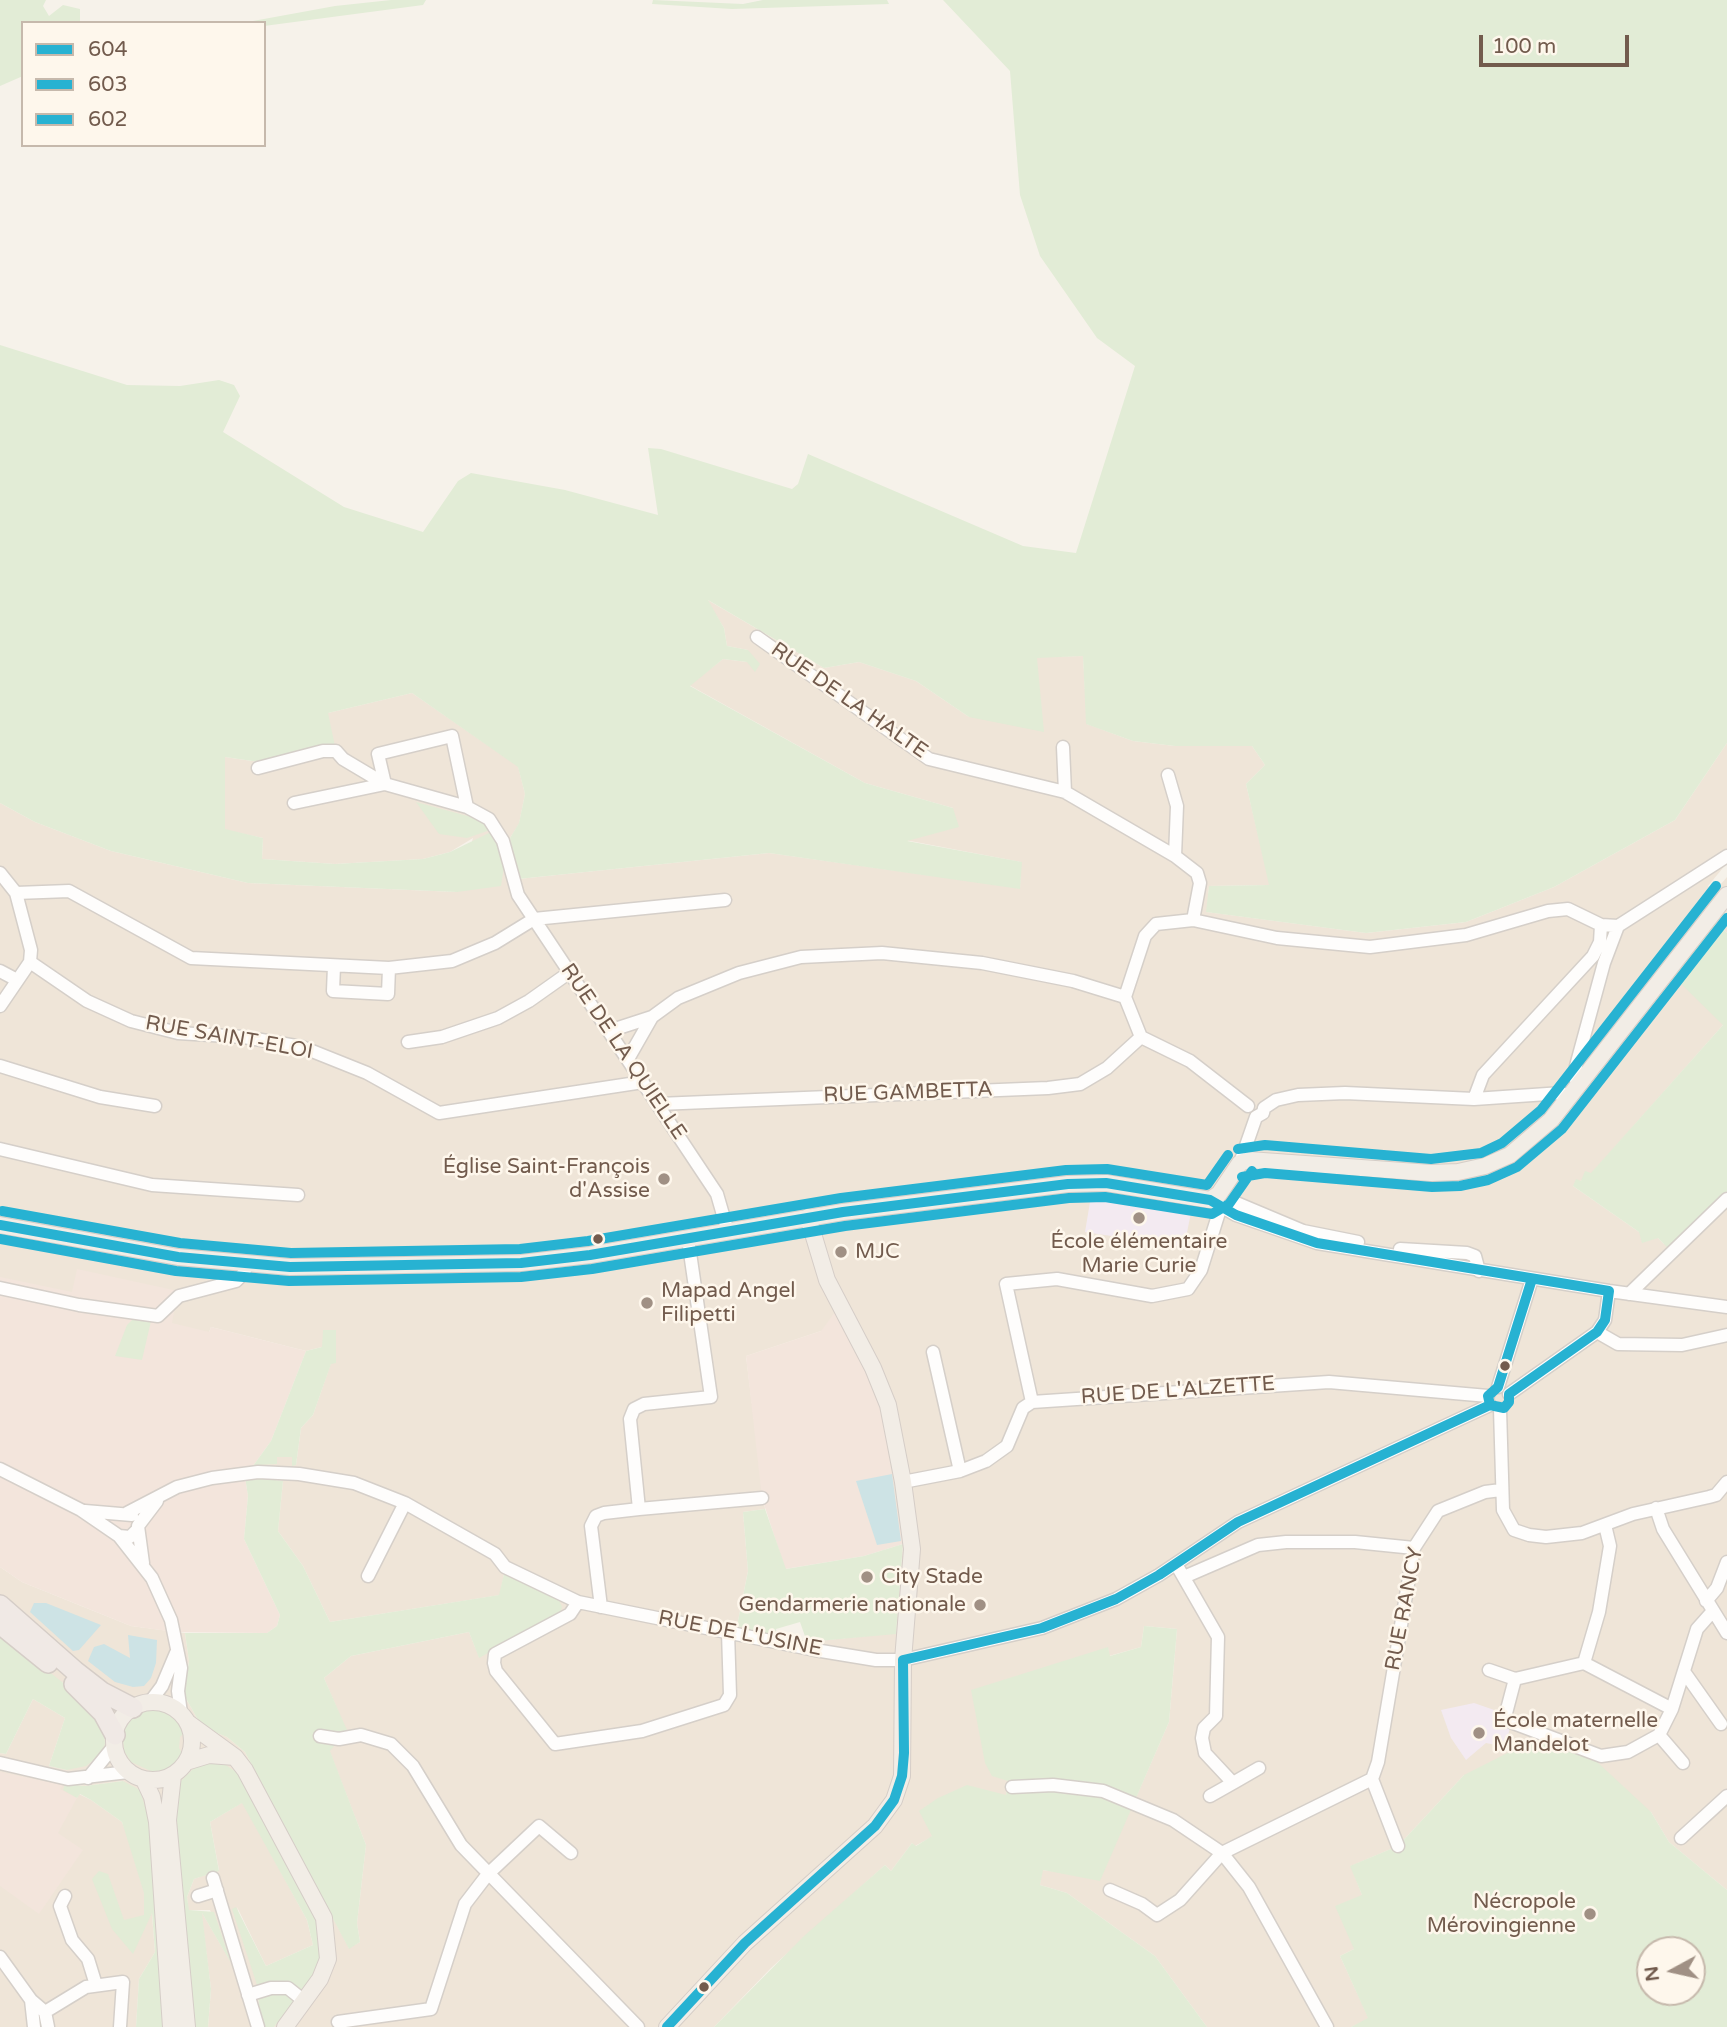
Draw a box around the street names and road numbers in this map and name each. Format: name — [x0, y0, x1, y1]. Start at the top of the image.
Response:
street label: RUE DE LA HALTE — [766, 637, 932, 765]
street label: RUE DE LA QUIELLE — [555, 959, 691, 1145]
street label: RUE SAINT-ELOI — [143, 1011, 315, 1065]
street label: RUE GAMBETTA — [823, 1077, 993, 1109]
street label: RUE DE L'ALZETTE — [1080, 1372, 1276, 1410]
street label: RUE RANCY — [1381, 1545, 1429, 1673]
street label: RUE DE L'USINE — [656, 1606, 824, 1662]

